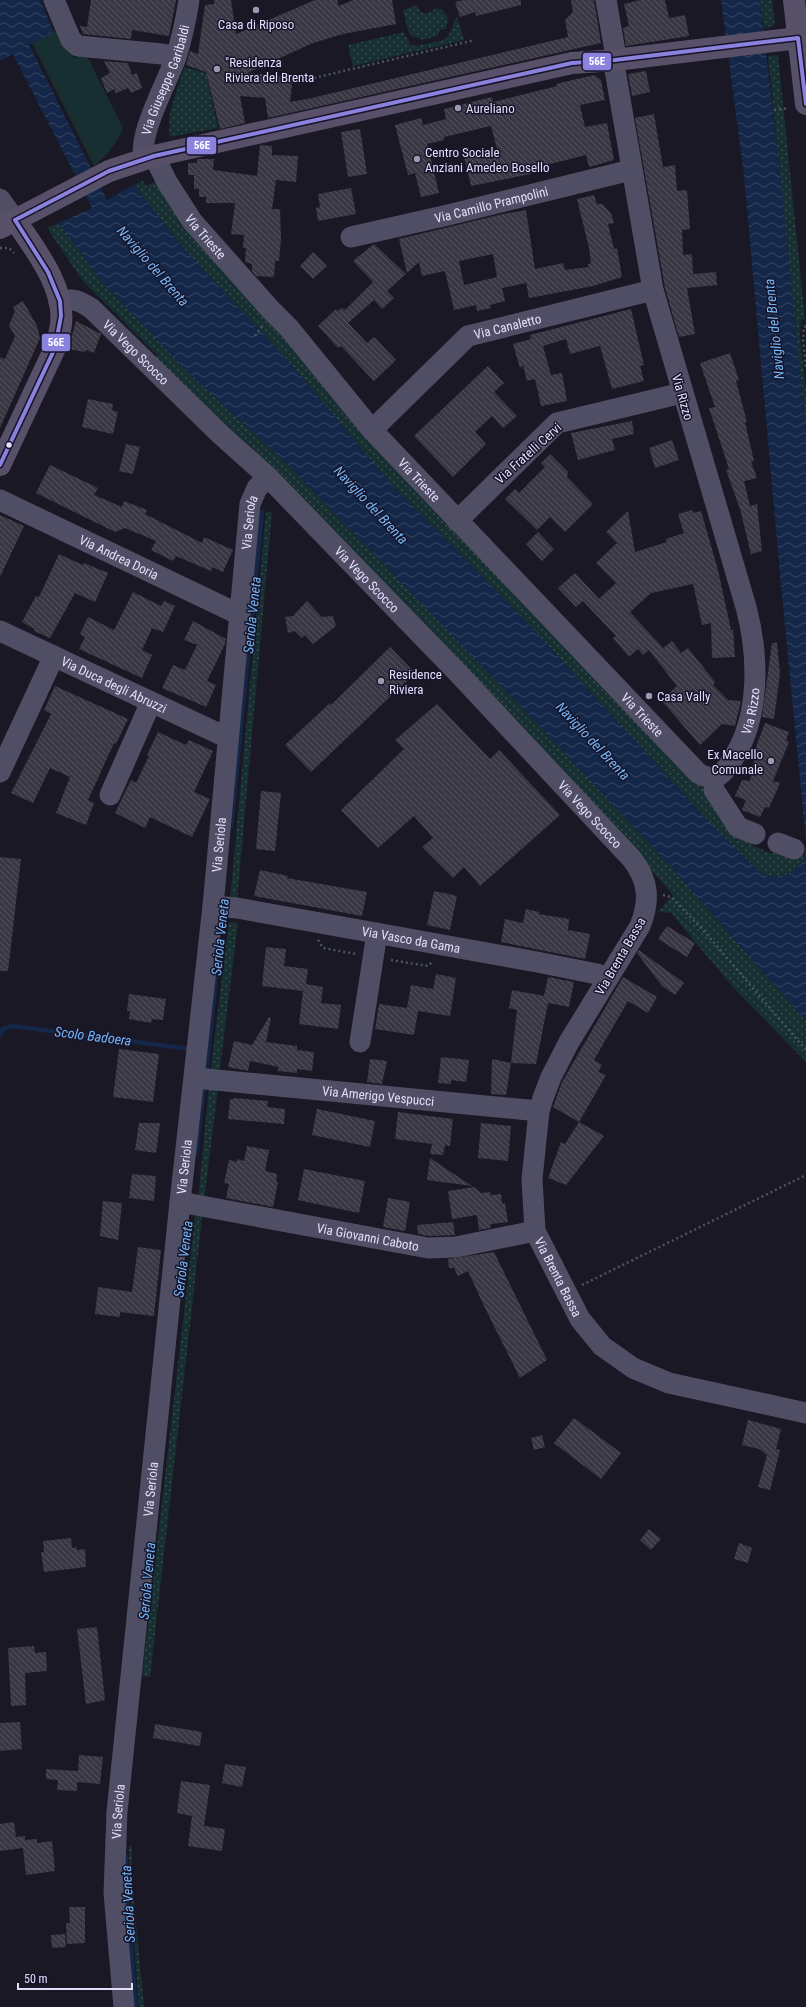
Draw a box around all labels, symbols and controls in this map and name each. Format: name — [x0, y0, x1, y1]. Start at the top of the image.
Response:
marker: Casa di Riposo — [251, 5, 261, 15]
place label: Casa di Riposo — [218, 17, 294, 32]
street label: Via Giuseppe Garibaldi — [139, 23, 192, 137]
line badge: 56E — [582, 52, 612, 71]
place label: "Residenza Riviera del Brenta — [225, 55, 314, 85]
text: 56E — [589, 55, 606, 68]
marker: "Residenza Riviera del Brenta — [212, 64, 222, 74]
place label: Aureliano — [466, 101, 515, 116]
marker: Aureliano — [453, 103, 463, 113]
line badge: 56E — [186, 136, 217, 155]
text: 56E — [194, 139, 211, 152]
place label: Centro Sociale Anziani Amedeo Bosello — [425, 145, 550, 175]
marker: Centro Sociale Anziani Amedeo Bosello — [412, 154, 422, 164]
street label: Via Camillo Prampolini — [433, 184, 550, 226]
street label: Via Trieste — [182, 212, 229, 262]
water label: Naviglio del Brenta — [114, 223, 192, 309]
water label: Naviglio del Brenta — [761, 278, 787, 380]
street label: Via Canaletto — [472, 311, 543, 342]
street label: Via Vego Scocco — [100, 317, 172, 388]
line badge: 56E — [41, 333, 71, 352]
text: 56E — [48, 336, 65, 349]
street label: Via Rizzo — [669, 372, 696, 422]
street label: Via Fratelli Cervi — [492, 420, 564, 487]
unlabelled marker — [4, 440, 14, 450]
street label: Via Trieste — [395, 455, 443, 505]
water label: Naviglio del Brenta — [331, 463, 411, 547]
street label: Via Seriola — [239, 493, 261, 550]
street label: Via Andrea Doria — [77, 532, 161, 583]
street label: Via Vego Scocco — [331, 543, 402, 616]
water label: Seriola Veneta — [240, 576, 264, 654]
street label: Via Duca degli Abruzzi — [59, 654, 169, 716]
place label: Residence Riviera — [389, 667, 442, 697]
marker: Residence Riviera — [376, 676, 386, 686]
street label: Via Rizzo — [739, 687, 762, 737]
place label: Casa Vally — [657, 689, 711, 704]
street label: Via Trieste — [618, 690, 666, 740]
marker: Casa Vally — [644, 691, 654, 701]
water label: Naviglio del Brenta — [553, 699, 633, 783]
place label: Ex Macello Comunale — [707, 747, 763, 777]
marker: Ex Macello Comunale — [766, 756, 776, 766]
street label: Via Vego Scocco — [555, 778, 625, 851]
street label: Via Seriola — [209, 817, 229, 873]
water label: Seriola Veneta — [208, 898, 232, 976]
street label: Via Brenta Bassa — [592, 915, 649, 998]
street label: Via Vasco da Gama — [361, 924, 461, 956]
water label: Scolo Badoera — [54, 1023, 132, 1049]
street label: Via Amerigo Vespucci — [321, 1083, 435, 1109]
street label: Via Seriola — [174, 1139, 195, 1195]
water label: Seriola Veneta — [170, 1220, 196, 1298]
street label: Via Giovanni Caboto — [315, 1220, 420, 1254]
street label: Via Brenta Bassa — [531, 1235, 585, 1319]
street label: Via Seriola — [141, 1461, 161, 1517]
water label: Seriola Veneta — [136, 1542, 158, 1620]
street label: Via Seriola — [109, 1783, 128, 1839]
water label: Seriola Veneta — [118, 1865, 138, 1943]
scale bar — [18, 1965, 132, 1991]
text: 50 m — [24, 1972, 48, 1986]

